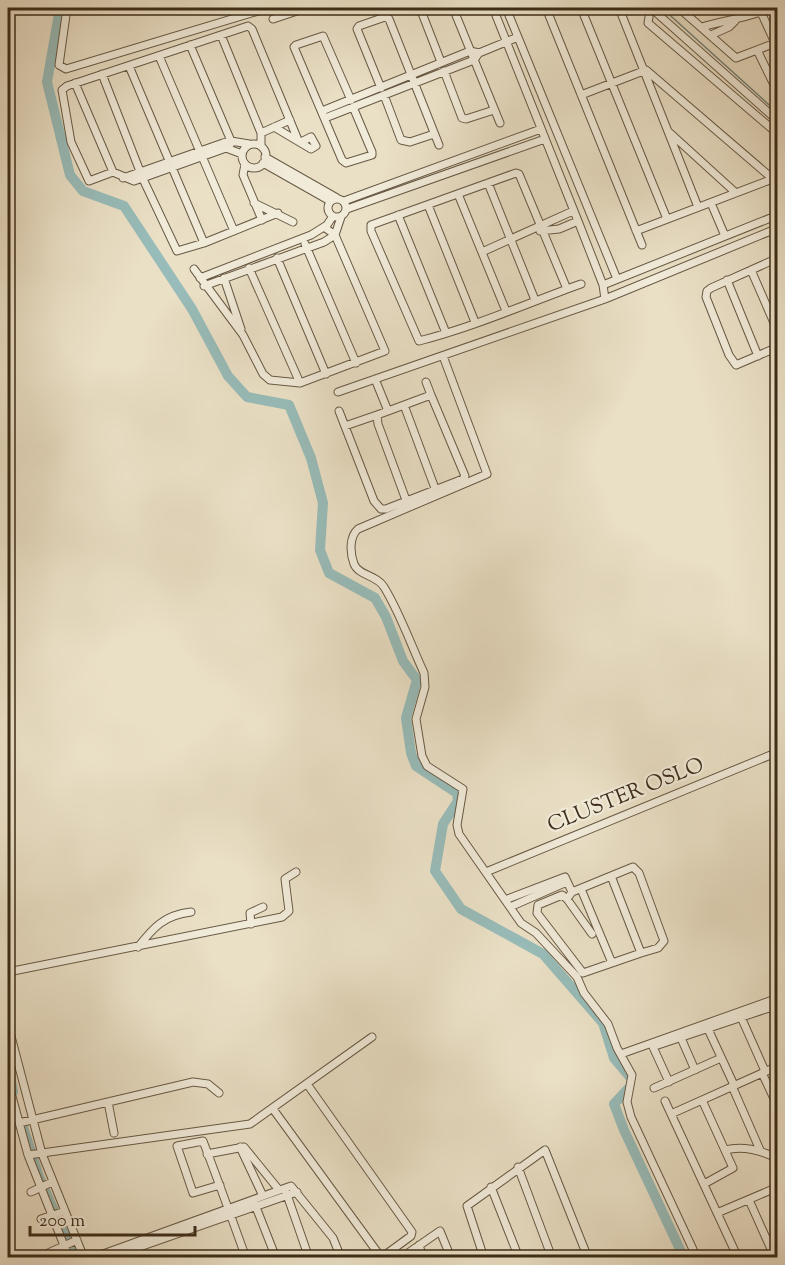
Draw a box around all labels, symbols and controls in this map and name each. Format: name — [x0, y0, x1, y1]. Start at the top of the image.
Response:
street label: CLUSTER OSLO — [543, 751, 709, 841]
scale bar — [30, 1199, 195, 1237]
text: 200 m — [39, 1209, 85, 1235]

